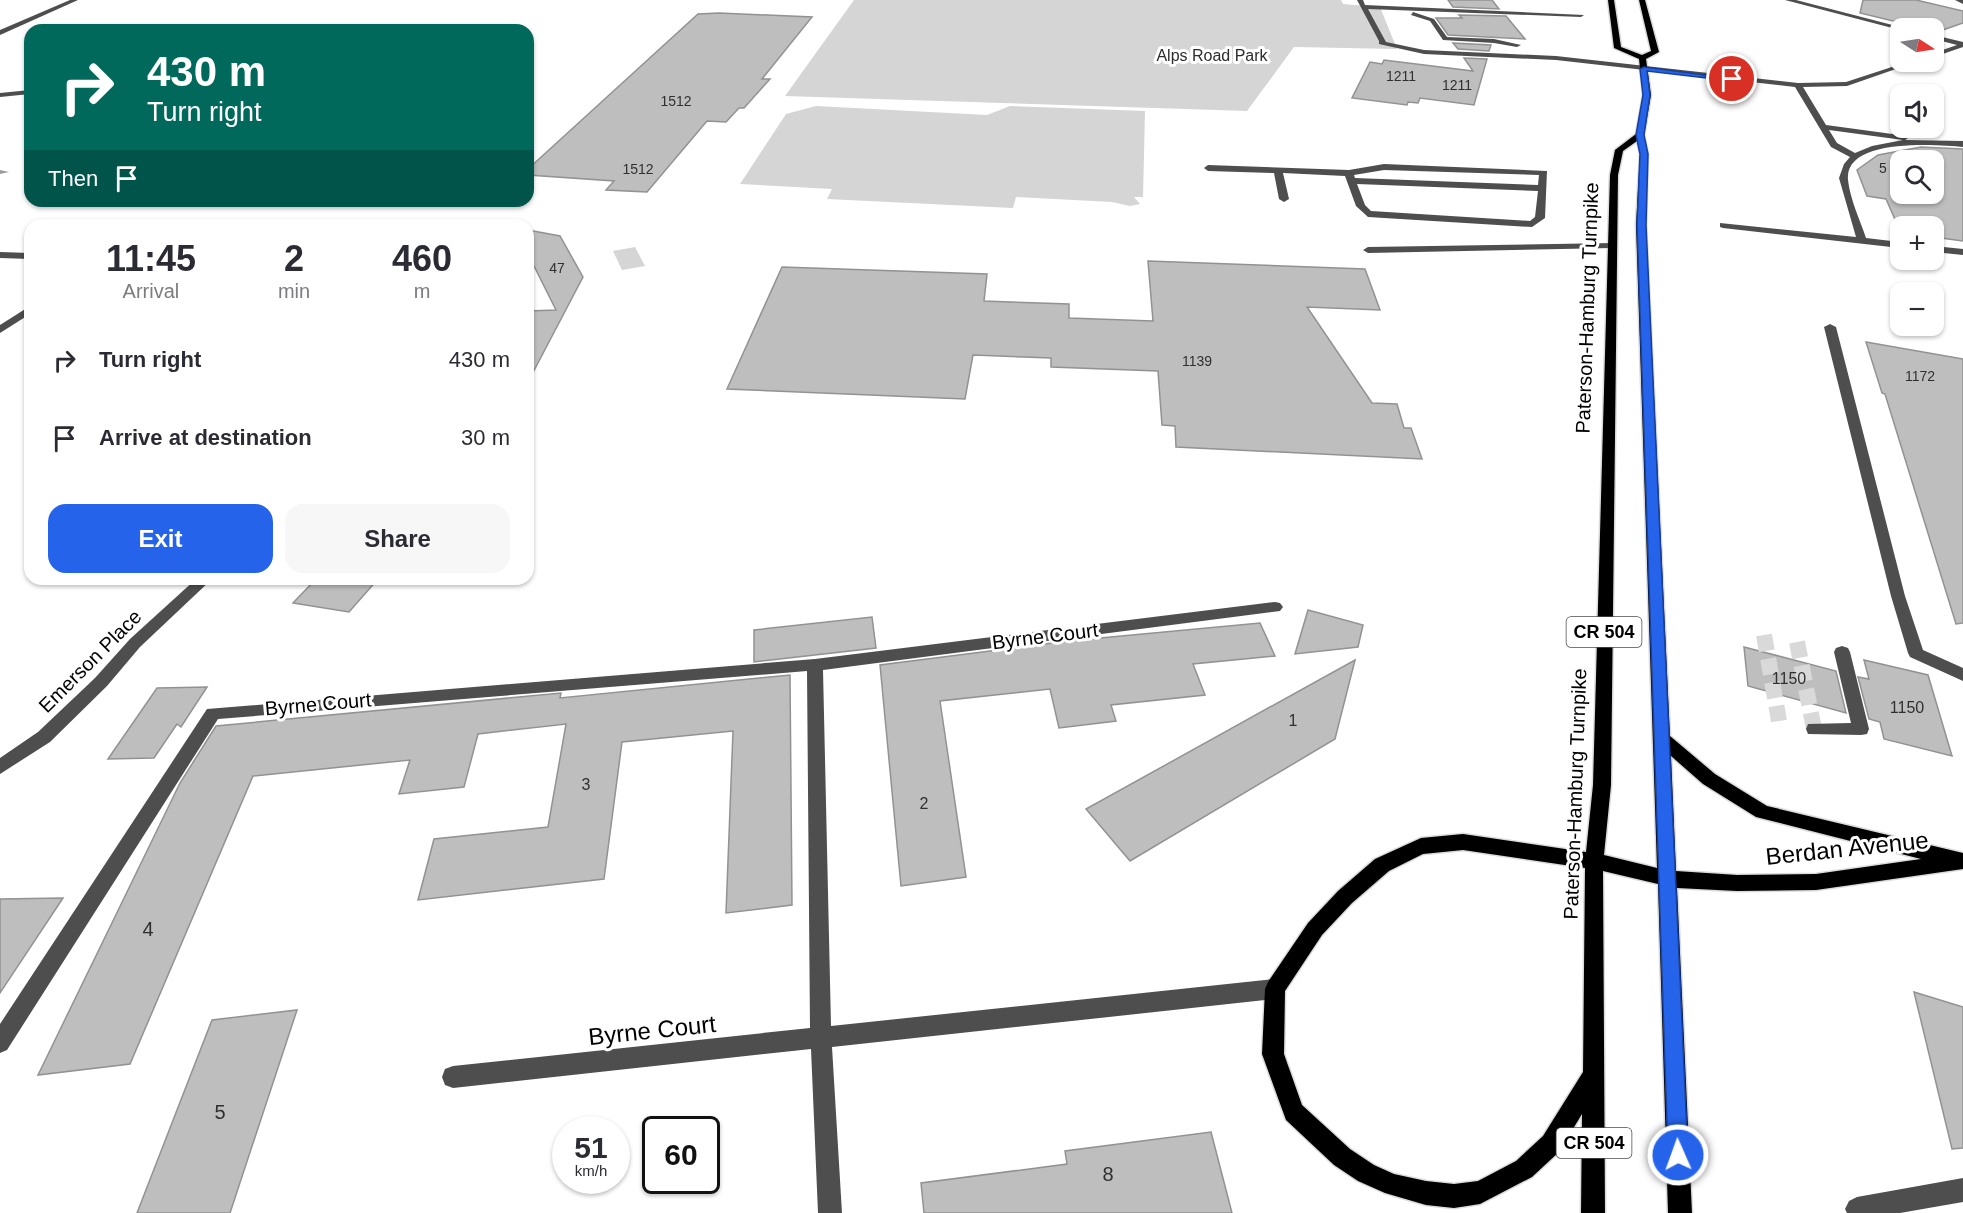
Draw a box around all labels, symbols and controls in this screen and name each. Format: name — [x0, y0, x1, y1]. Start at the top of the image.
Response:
north arrow — [1890, 18, 1944, 72]
map controls — [1890, 18, 1944, 336]
park label: Alps Road Park — [1156, 47, 1269, 64]
icon: right — [48, 48, 126, 126]
text: 430 m — [147, 48, 266, 95]
pin — [1706, 53, 1757, 104]
icon: arrive — [1715, 62, 1748, 95]
house number: 1211 — [1386, 68, 1416, 84]
house number: 1211 — [1442, 77, 1472, 93]
button: sound — [1890, 84, 1944, 138]
house number: 1512 — [660, 93, 692, 109]
text: Turn right — [147, 97, 262, 127]
button: search — [1890, 150, 1944, 204]
house number: 5 — [1879, 160, 1887, 176]
house number: 1512 — [622, 161, 654, 177]
icon: arrive — [110, 162, 143, 195]
text: Then — [48, 166, 98, 191]
street label: Paterson-Hamburg Turnpike — [1572, 182, 1602, 434]
button: + — [1890, 216, 1944, 270]
text: 11:45 — [106, 238, 196, 279]
text: 2 — [284, 238, 304, 279]
text: 460 — [392, 238, 452, 279]
house number: 47 — [549, 260, 565, 276]
text: Arrival — [123, 280, 179, 302]
text: min — [278, 280, 310, 302]
text: m — [414, 280, 430, 302]
button: − — [1890, 282, 1944, 336]
icon: right — [48, 344, 81, 377]
text: Turn right — [99, 347, 201, 372]
text: 430 m — [449, 347, 510, 372]
house number: 1139 — [1182, 353, 1212, 369]
house number: 1172 — [1905, 368, 1935, 384]
icon: arrive — [48, 422, 81, 455]
text: Arrive at destination — [99, 425, 312, 450]
text: 30 m — [461, 425, 510, 450]
button: Exit — [48, 504, 273, 573]
button: Share — [285, 504, 510, 573]
street label: Emerson Place — [34, 605, 146, 717]
road number: CR 504 — [1566, 617, 1642, 647]
street label: Byrne Court — [991, 619, 1100, 653]
street label: Paterson-Hamburg Turnpike — [1560, 668, 1590, 920]
house number: 1150 — [1772, 670, 1806, 687]
street label: Byrne Court — [264, 688, 373, 720]
house number: 1150 — [1890, 699, 1924, 716]
house number: 1 — [1289, 712, 1298, 729]
house number: 3 — [582, 776, 591, 793]
house number: 2 — [920, 795, 929, 812]
street label: Berdan Avenue — [1764, 826, 1930, 870]
house number: 4 — [142, 918, 154, 940]
street label: Byrne Court — [587, 1010, 717, 1050]
house number: 5 — [214, 1101, 226, 1123]
speed limit sign: 60 — [642, 1116, 720, 1194]
position arrow — [1646, 1123, 1710, 1187]
road number: CR 504 — [1556, 1128, 1632, 1158]
text: 51 — [574, 1131, 608, 1164]
text: km/h — [575, 1162, 607, 1179]
house number: 8 — [1102, 1163, 1114, 1185]

